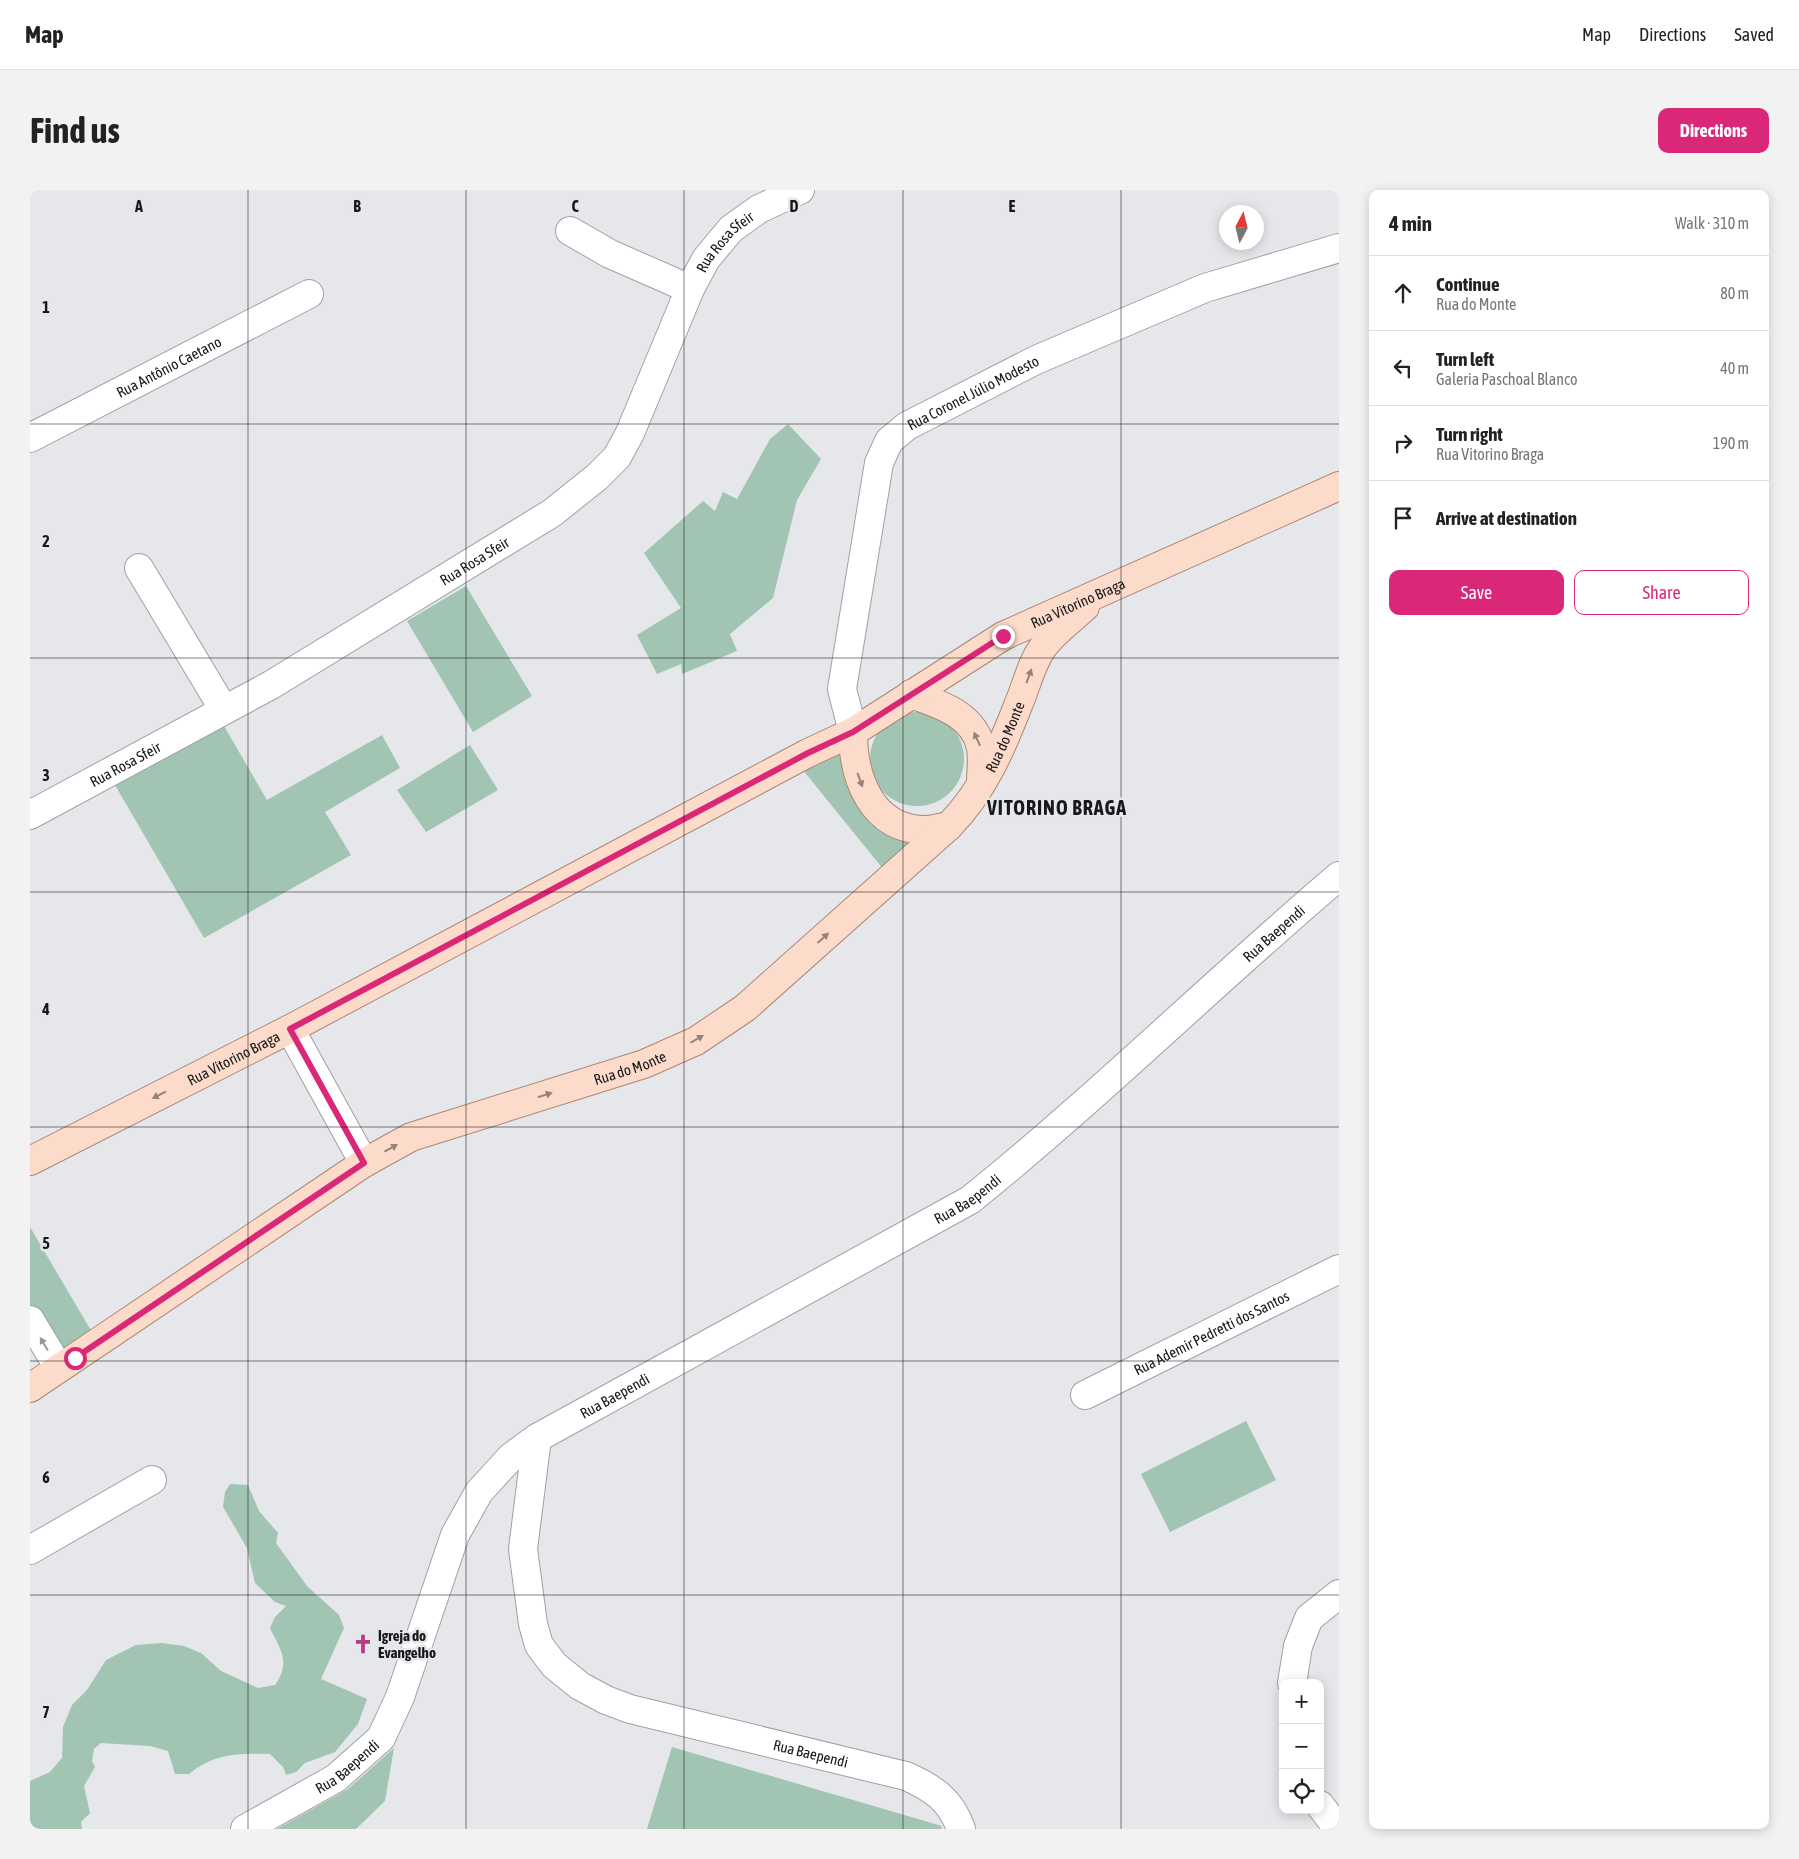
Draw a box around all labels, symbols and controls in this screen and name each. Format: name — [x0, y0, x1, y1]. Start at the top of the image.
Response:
text: Map — [25, 21, 64, 48]
text: Map — [1582, 24, 1611, 45]
text: Directions — [1639, 24, 1706, 45]
text: Saved — [1734, 24, 1774, 45]
button: Directions — [1658, 108, 1769, 153]
text: Find us — [30, 110, 120, 150]
text: A — [134, 197, 143, 215]
text: B — [353, 197, 361, 215]
text: C — [571, 197, 579, 215]
text: D — [790, 197, 799, 215]
text: E — [1009, 197, 1016, 215]
north arrow — [1219, 205, 1264, 250]
street label: Rua Rosa Sfeir — [692, 207, 757, 275]
text: 4 min — [1389, 211, 1432, 235]
text: Walk · 310 m — [1675, 214, 1749, 232]
text: Continue — [1436, 273, 1500, 295]
icon: ahead — [1389, 279, 1417, 307]
text: 80 m — [1720, 284, 1749, 302]
text: Rua do Monte — [1436, 295, 1516, 313]
text: 1 — [42, 298, 50, 316]
street label: Rua Antônio Caetano — [113, 332, 224, 401]
text: Turn left — [1436, 348, 1494, 370]
street label: Rua Coronel Júlio Modesto — [904, 352, 1042, 433]
icon: left — [1389, 354, 1417, 382]
text: 40 m — [1720, 359, 1749, 377]
text: Galeria Paschoal Blanco — [1436, 370, 1577, 388]
text: Turn right — [1436, 423, 1503, 445]
icon: right — [1389, 429, 1417, 457]
text: 190 m — [1713, 434, 1749, 452]
text: Rua Vitorino Braga — [1436, 445, 1544, 463]
icon: arrive — [1389, 504, 1417, 532]
text: Arrive at destination — [1436, 507, 1577, 529]
text: 2 — [42, 532, 50, 550]
street label: Rua Rosa Sfeir — [436, 533, 512, 588]
button: Save — [1389, 570, 1564, 615]
button: Share — [1574, 570, 1749, 615]
street label: Rua Vitorino Braga — [1028, 574, 1127, 631]
route end — [992, 625, 1015, 648]
one-way arrow — [1025, 668, 1033, 683]
street label: Rua do Monte — [981, 699, 1027, 775]
one-way arrow — [972, 732, 980, 746]
street label: Rua Rosa Sfeir — [87, 737, 164, 790]
text: 3 — [42, 766, 50, 784]
one-way arrow — [857, 772, 864, 787]
district label: VITORINO BRAGA — [986, 796, 1127, 819]
street label: Rua Baependi — [1239, 901, 1308, 965]
one-way arrow — [817, 932, 829, 944]
text: 4 — [41, 1000, 50, 1018]
street label: Rua Vitorino Braga — [184, 1027, 282, 1088]
one-way arrow — [690, 1035, 703, 1044]
street label: Rua do Monte — [592, 1047, 669, 1088]
one-way arrow — [537, 1091, 552, 1099]
one-way arrow — [152, 1092, 166, 1100]
one-way arrow — [384, 1144, 399, 1152]
street label: Rua Baependi — [931, 1170, 1004, 1227]
text: 5 — [42, 1234, 50, 1252]
street label: Rua Ademir Pedretti dos Santos — [1131, 1287, 1292, 1378]
one-way arrow — [40, 1337, 49, 1350]
route start — [64, 1347, 87, 1370]
street label: Rua Baependi — [577, 1370, 652, 1421]
text: 6 — [42, 1468, 50, 1486]
place label: Igreja do Evangelho — [378, 1627, 436, 1661]
church icon: Igreja do Evangelho — [352, 1633, 374, 1655]
map controls — [1279, 1679, 1324, 1814]
button: + — [1279, 1679, 1324, 1724]
text: 7 — [42, 1703, 50, 1721]
button: − — [1279, 1724, 1324, 1769]
street label: Rua Baependi — [312, 1736, 382, 1796]
street label: Rua Baependi — [772, 1736, 850, 1770]
button: locate — [1279, 1769, 1324, 1814]

